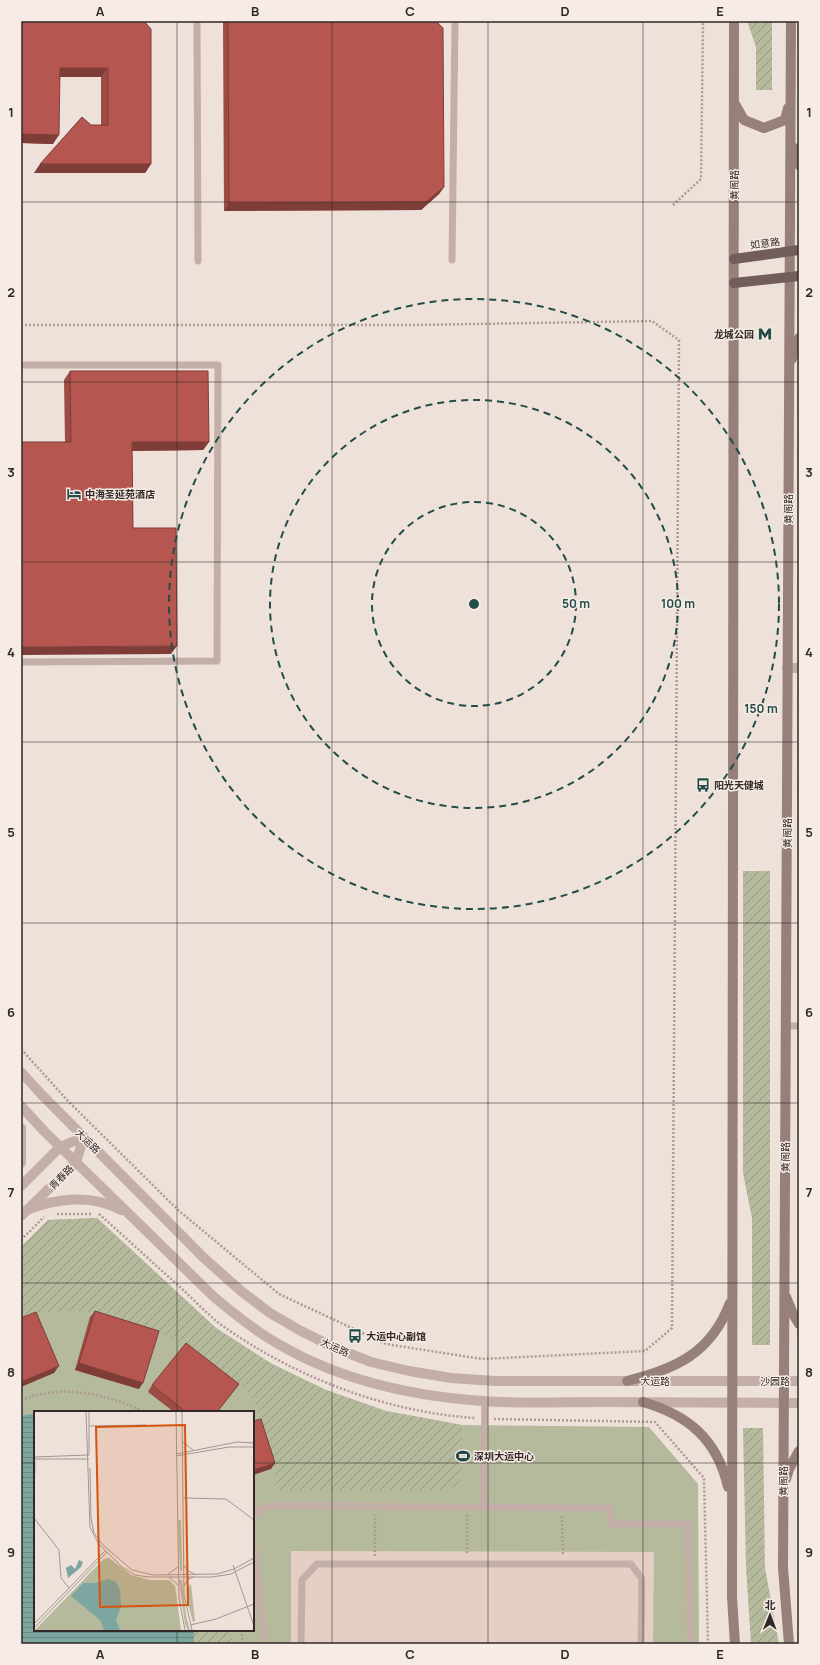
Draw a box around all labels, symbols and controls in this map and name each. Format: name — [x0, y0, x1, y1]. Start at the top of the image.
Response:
text: A — [96, 2, 105, 20]
text: B — [251, 2, 259, 20]
text: C — [405, 2, 415, 20]
text: D — [560, 2, 570, 20]
text: E — [716, 2, 724, 20]
text: 1 — [8, 103, 14, 121]
text: 1 — [806, 103, 812, 121]
street label: 黄阁路 — [727, 170, 741, 200]
street label: 如意路 — [749, 234, 781, 252]
text: 2 — [7, 283, 15, 301]
text: 2 — [805, 283, 813, 301]
metro station icon: 龙城公园 — [757, 326, 773, 342]
place label: 龙城公园 — [714, 327, 754, 341]
text: 3 — [7, 463, 15, 481]
text: 3 — [805, 463, 813, 481]
hotel icon: 中海圣延苑酒店 — [66, 486, 82, 502]
place label: 中海圣延苑酒店 — [85, 487, 155, 501]
street label: 黄阁路 — [781, 494, 795, 524]
text: 50 m — [562, 595, 590, 612]
text: 100 m — [661, 595, 695, 612]
centre of rings — [467, 597, 481, 611]
text: 4 — [7, 643, 15, 661]
text: 4 — [805, 643, 813, 661]
text: 150 m — [744, 700, 778, 717]
bus stop icon: 阳光天健城 — [695, 777, 711, 793]
place label: 阳光天健城 — [714, 778, 764, 792]
street label: 黄阁路 — [780, 818, 794, 848]
text: 5 — [7, 823, 15, 841]
text: 5 — [805, 823, 813, 841]
text: 6 — [7, 1003, 15, 1021]
text: 6 — [805, 1003, 813, 1021]
street label: 大运路 — [72, 1125, 104, 1157]
street label: 黄阁路 — [778, 1142, 792, 1172]
street label: 青春路 — [45, 1161, 77, 1193]
text: 7 — [8, 1183, 15, 1201]
text: 7 — [806, 1183, 813, 1201]
bus stop icon: 大运中心副馆 — [347, 1328, 363, 1344]
place label: 大运中心副馆 — [366, 1329, 426, 1343]
street label: 大运路 — [318, 1335, 352, 1359]
text: 8 — [7, 1363, 15, 1381]
text: 8 — [805, 1363, 813, 1381]
street label: 大运路 — [640, 1374, 670, 1388]
street label: 沙园路 — [760, 1374, 790, 1388]
inset map — [34, 1411, 254, 1631]
sports icon: 深圳大运中心 — [455, 1448, 471, 1464]
place label: 深圳大运中心 — [474, 1449, 534, 1463]
street label: 黄阁路 — [776, 1466, 790, 1496]
text: 9 — [7, 1543, 15, 1561]
text: 9 — [805, 1543, 813, 1561]
north arrow — [750, 1595, 790, 1635]
text: 北 — [765, 1597, 776, 1612]
text: A — [96, 1645, 105, 1663]
text: B — [251, 1645, 259, 1663]
text: C — [405, 1645, 415, 1663]
text: D — [560, 1645, 570, 1663]
text: E — [716, 1645, 724, 1663]

